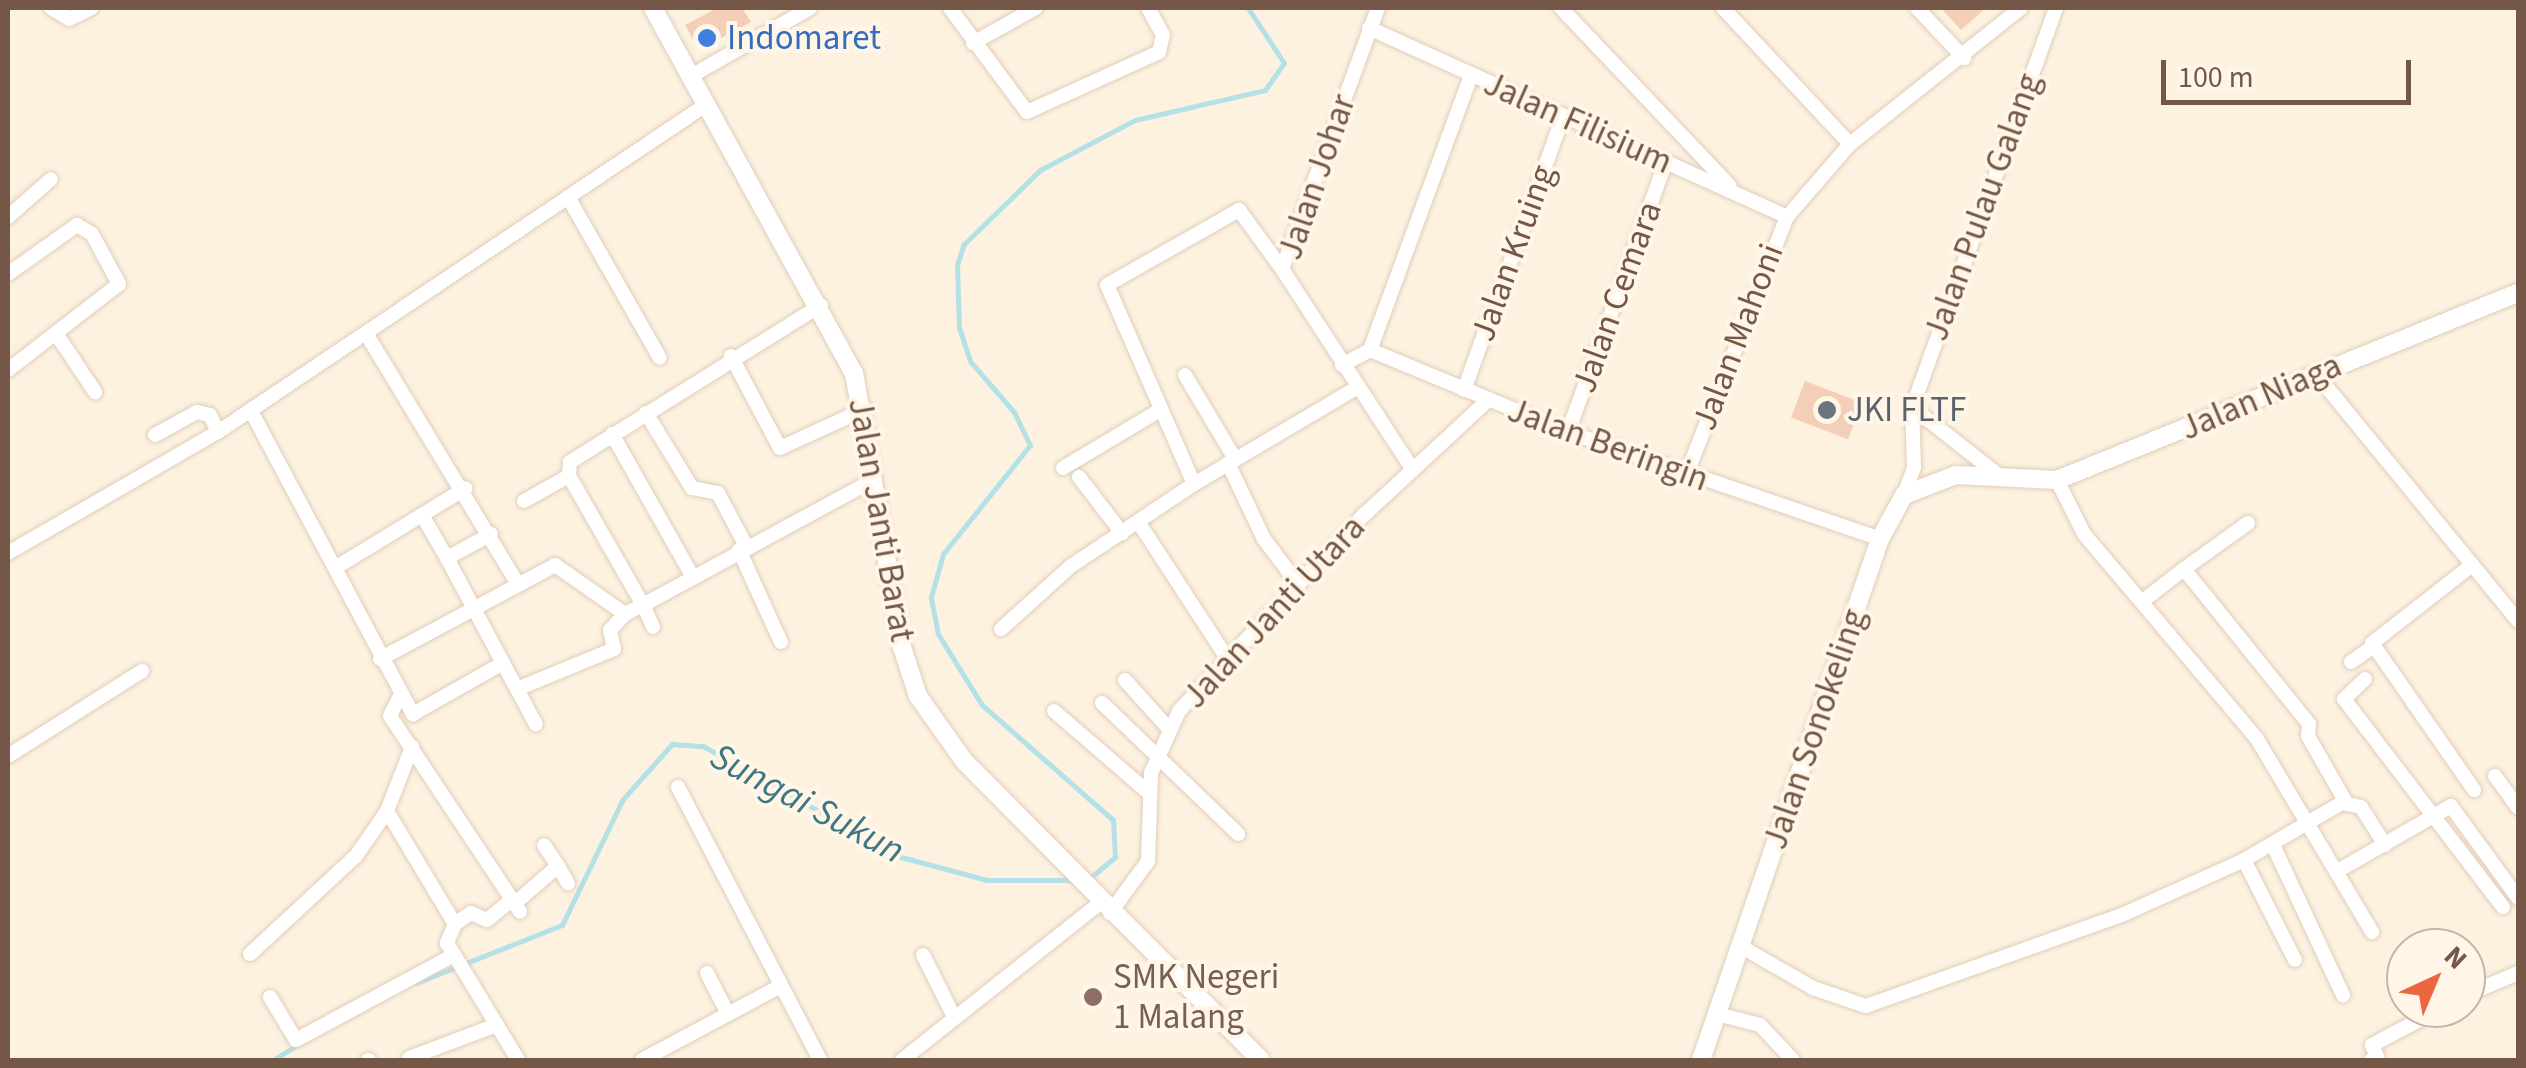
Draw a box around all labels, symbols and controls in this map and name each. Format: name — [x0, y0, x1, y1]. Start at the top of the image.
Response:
place label: Indomaret — [727, 17, 881, 59]
marker: Indomaret — [696, 27, 718, 49]
scale bar — [2166, 40, 2416, 102]
text: 100 m — [2178, 56, 2254, 99]
street label: Jalan Filisium — [1477, 63, 1679, 183]
street label: Jalan Pulau Galang — [1915, 68, 2051, 346]
street label: Jalan Johar — [1269, 89, 1365, 265]
street label: Jalan Kruing — [1462, 159, 1564, 347]
street label: Jalan Cemara — [1563, 196, 1671, 398]
street label: Jalan Mahoni — [1683, 238, 1793, 436]
street label: Jalan Niaga — [2174, 344, 2348, 450]
street label: Jalan Beringin — [1502, 389, 1714, 501]
place label: JKI FLTF — [1847, 389, 1966, 431]
street label: Jalan Janti Barat — [839, 395, 923, 645]
marker: JKI FLTF — [1816, 399, 1838, 421]
street label: Jalan Janti Utara — [1174, 507, 1374, 717]
street label: Jalan Sonokeling — [1754, 603, 1876, 855]
water label: Sungai Sukun — [702, 734, 912, 874]
north arrow — [2386, 928, 2486, 1028]
text: N — [2435, 937, 2476, 979]
place label: SMK Negeri 1 Malang — [1113, 956, 1279, 1038]
marker: SMK Negeri 1 Malang — [1082, 986, 1104, 1008]

